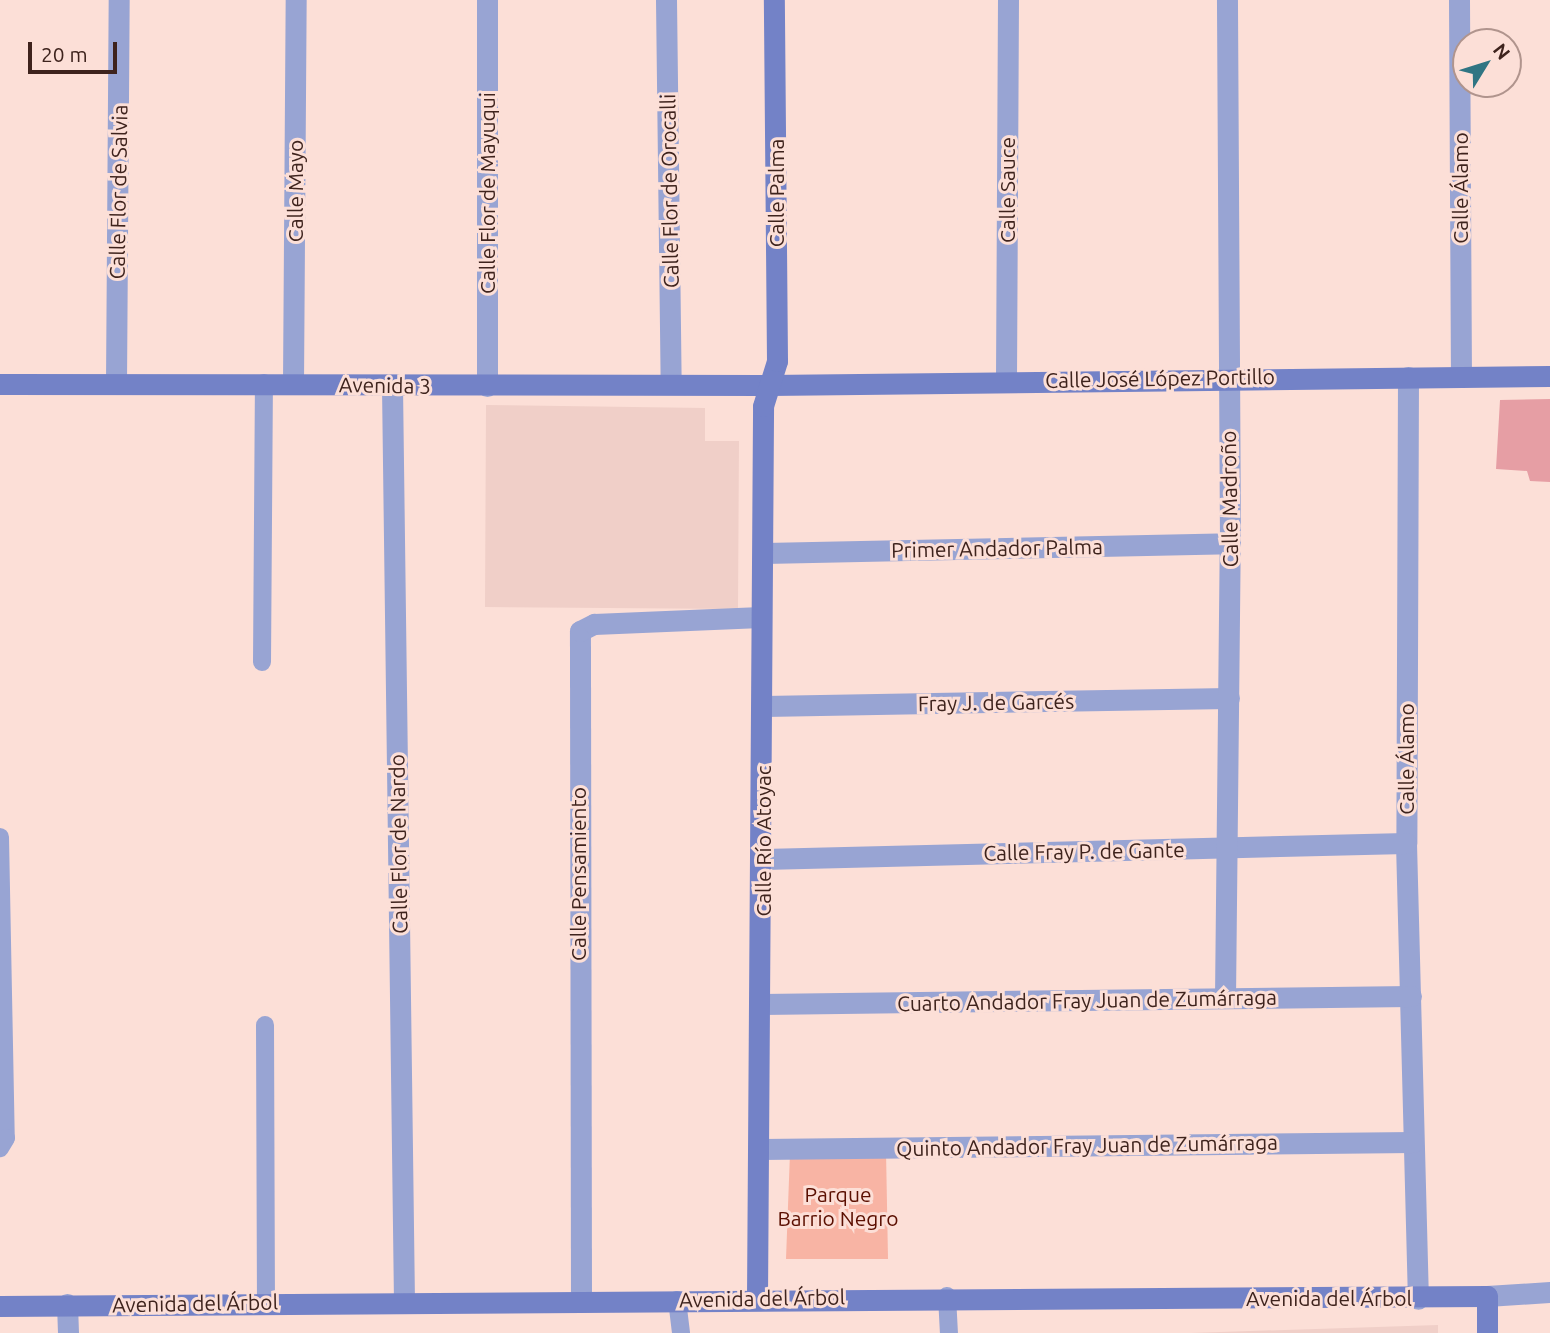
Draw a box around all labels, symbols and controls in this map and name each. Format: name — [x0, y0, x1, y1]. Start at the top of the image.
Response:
scale bar — [32, 28, 121, 72]
north arrow — [1452, 28, 1522, 98]
text: N — [1489, 39, 1515, 64]
text: 20 m — [41, 42, 88, 66]
street label: Calle Flor de Mayuqui — [474, 92, 500, 294]
street label: Calle Flor de Orocalli — [655, 94, 683, 288]
street label: Calle Flor de Salvia — [104, 104, 132, 280]
street label: Calle Álamo — [1447, 132, 1473, 244]
street label: Calle Sauce — [994, 137, 1020, 243]
street label: Calle Palma — [763, 139, 789, 247]
street label: Calle Mayo — [282, 140, 308, 242]
street label: Calle José López Portillo — [1045, 363, 1275, 393]
street label: Avenida 3 — [339, 372, 431, 398]
street label: Calle Madroño — [1215, 430, 1243, 568]
street label: Primer Andador Palma — [891, 534, 1103, 562]
street label: Fray J. de Garcés — [918, 688, 1074, 716]
street label: Calle Álamo — [1393, 703, 1419, 815]
street label: Calle Flor de Nardo — [384, 754, 412, 934]
street label: Calle Río Atoyac — [750, 765, 776, 917]
street label: Calle Pensamiento — [565, 787, 591, 961]
street label: Calle Fray P. de Gante — [983, 837, 1185, 865]
street label: Cuarto Andador Fray Juan de Zumárraga — [897, 984, 1277, 1016]
street label: Quinto Andador Fray Juan de Zumárraga — [896, 1129, 1278, 1161]
park label: Parque Barrio Negro — [777, 1181, 899, 1231]
street label: Avenida del Árbol — [679, 1284, 845, 1312]
street label: Avenida del Árbol — [1246, 1285, 1412, 1311]
street label: Avenida del Árbol — [112, 1289, 278, 1317]

